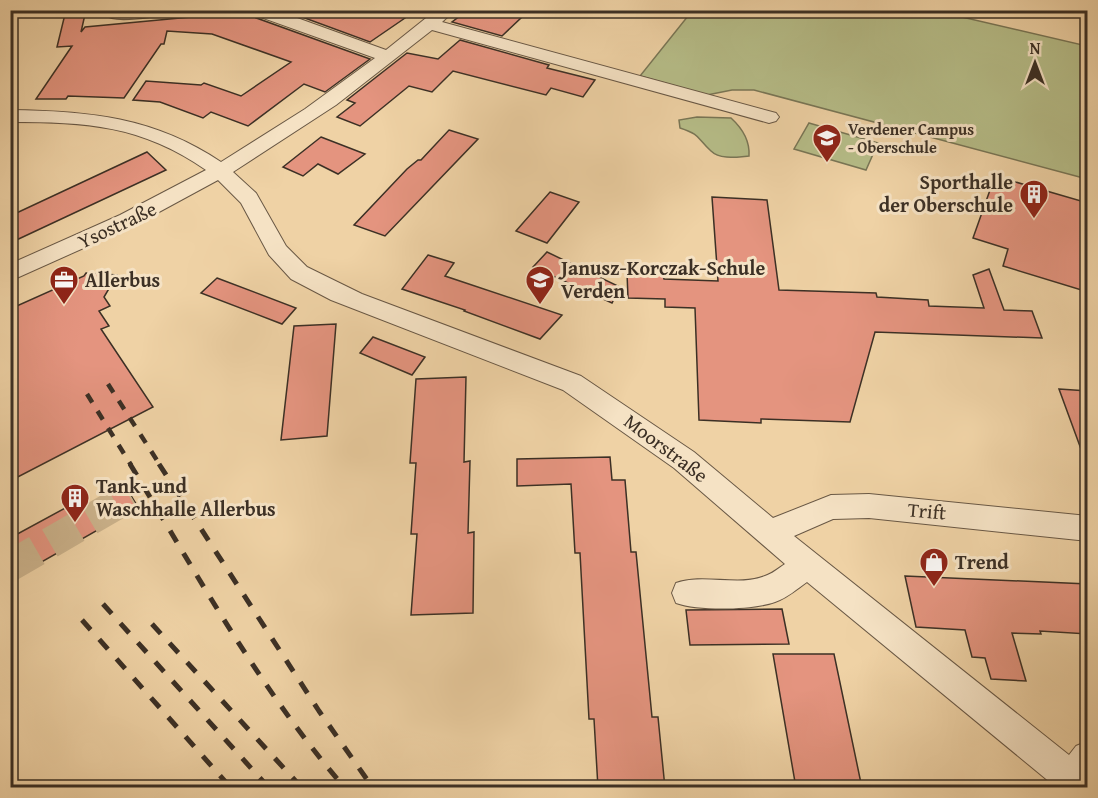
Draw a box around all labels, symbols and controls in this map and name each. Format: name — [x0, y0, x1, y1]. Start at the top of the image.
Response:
north arrow — [1005, 33, 1065, 93]
text: N — [1030, 36, 1041, 60]
place label: Verdener Campus - Oberschule — [848, 117, 974, 159]
school or university icon: Verdener Campus - Oberschule — [811, 122, 843, 164]
place label: Sporthalle der Oberschule — [879, 167, 1013, 219]
building icon: Sporthalle der Oberschule — [1018, 178, 1050, 220]
street label: Ysostraße — [73, 194, 161, 255]
place label: Janusz-Korczak-Schule Verden — [558, 253, 765, 305]
office icon: Allerbus — [48, 264, 80, 306]
school or university icon: Janusz-Korczak-Schule Verden — [524, 264, 556, 306]
place label: Allerbus — [85, 265, 160, 294]
street label: Moorstraße — [618, 406, 714, 489]
place label: Tank- und Waschhalle Allerbus — [96, 471, 276, 523]
building icon: Tank- und Waschhalle Allerbus — [59, 482, 91, 524]
street label: Trift — [907, 494, 948, 527]
shop icon: Trend — [918, 546, 950, 588]
place label: Trend — [955, 547, 1009, 576]

